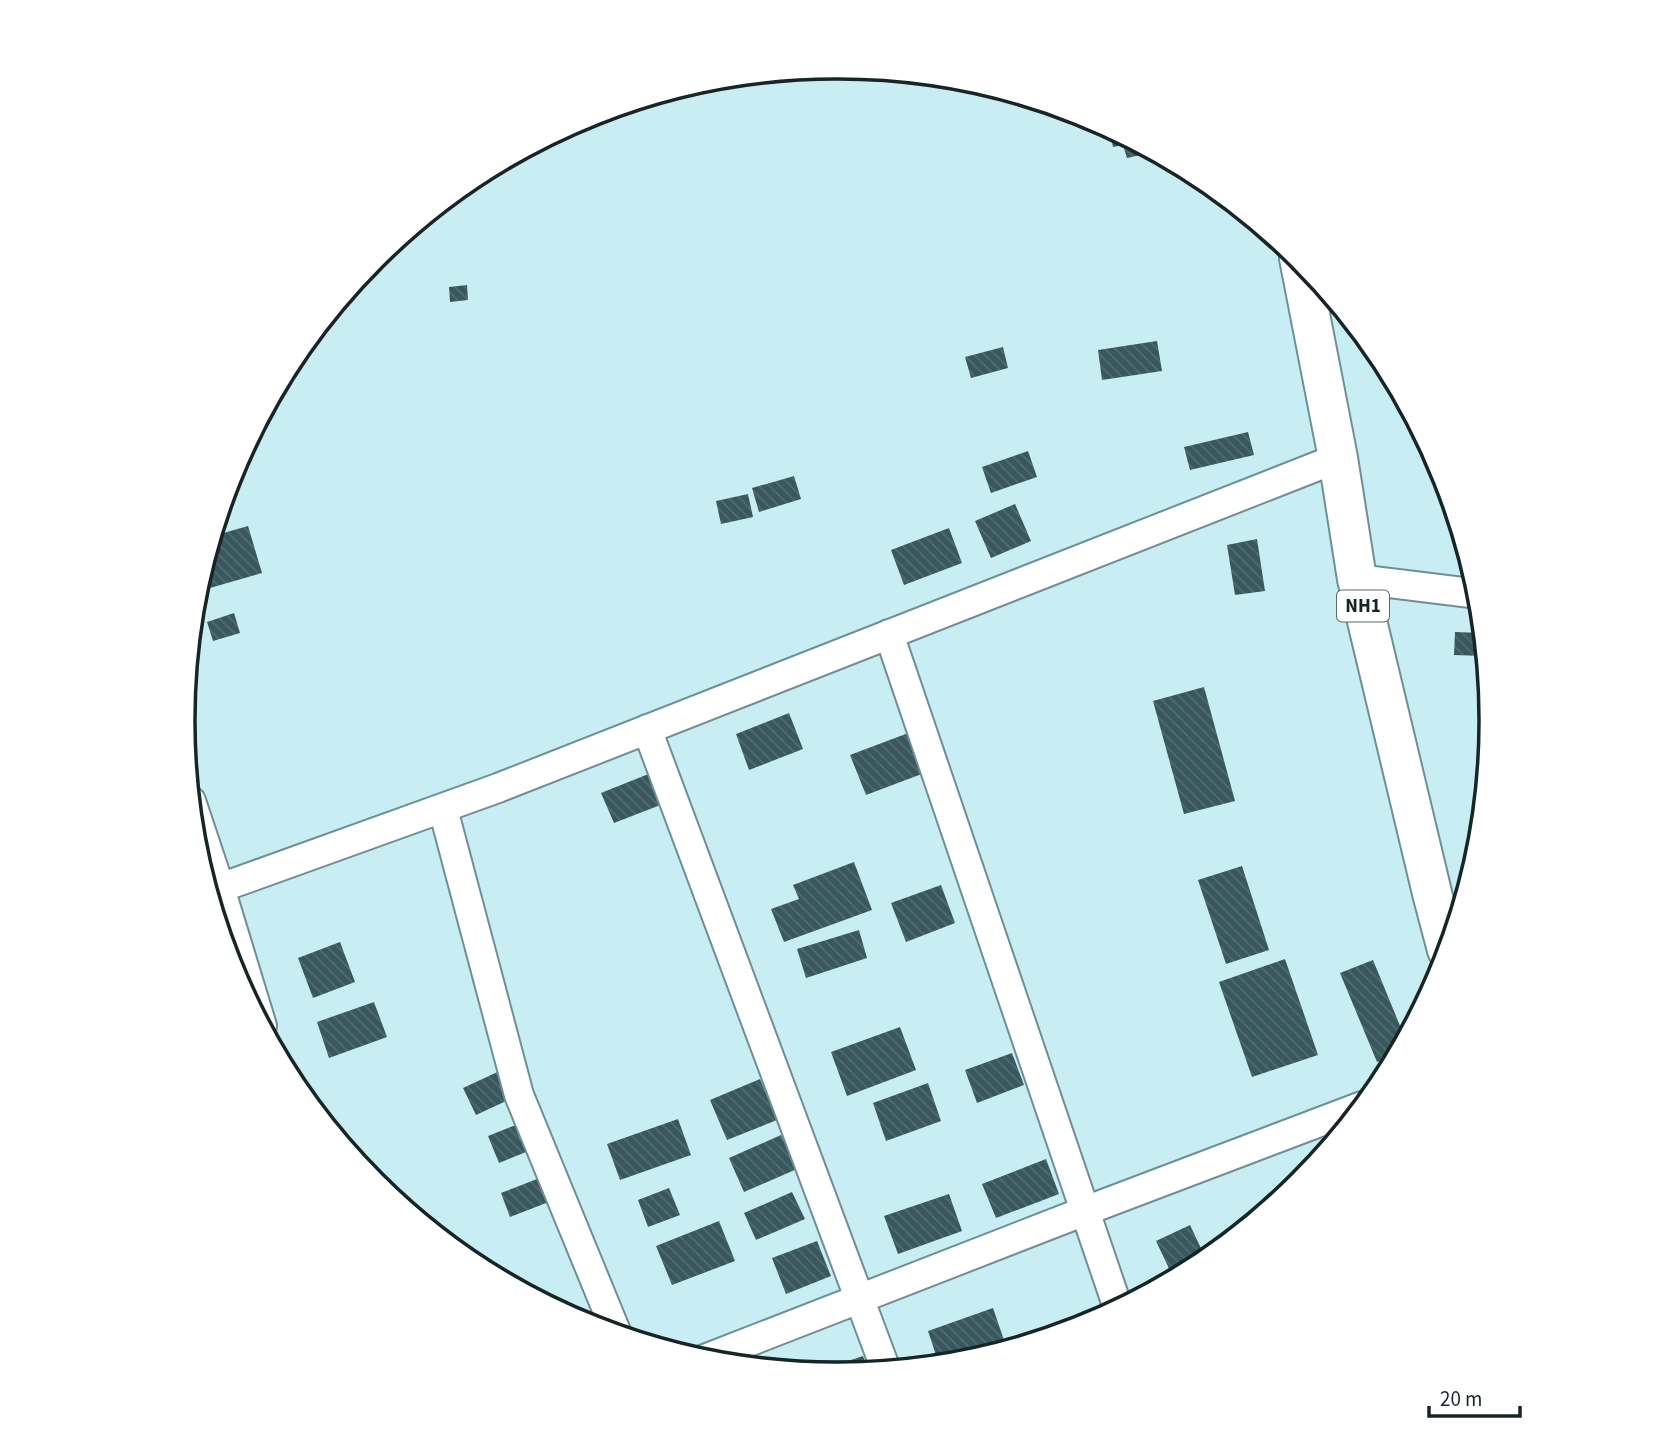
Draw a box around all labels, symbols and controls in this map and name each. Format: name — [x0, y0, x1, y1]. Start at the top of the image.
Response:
road number: NH1 — [1337, 590, 1389, 622]
scale bar — [1429, 1374, 1520, 1418]
text: 20 m — [1440, 1384, 1482, 1414]

